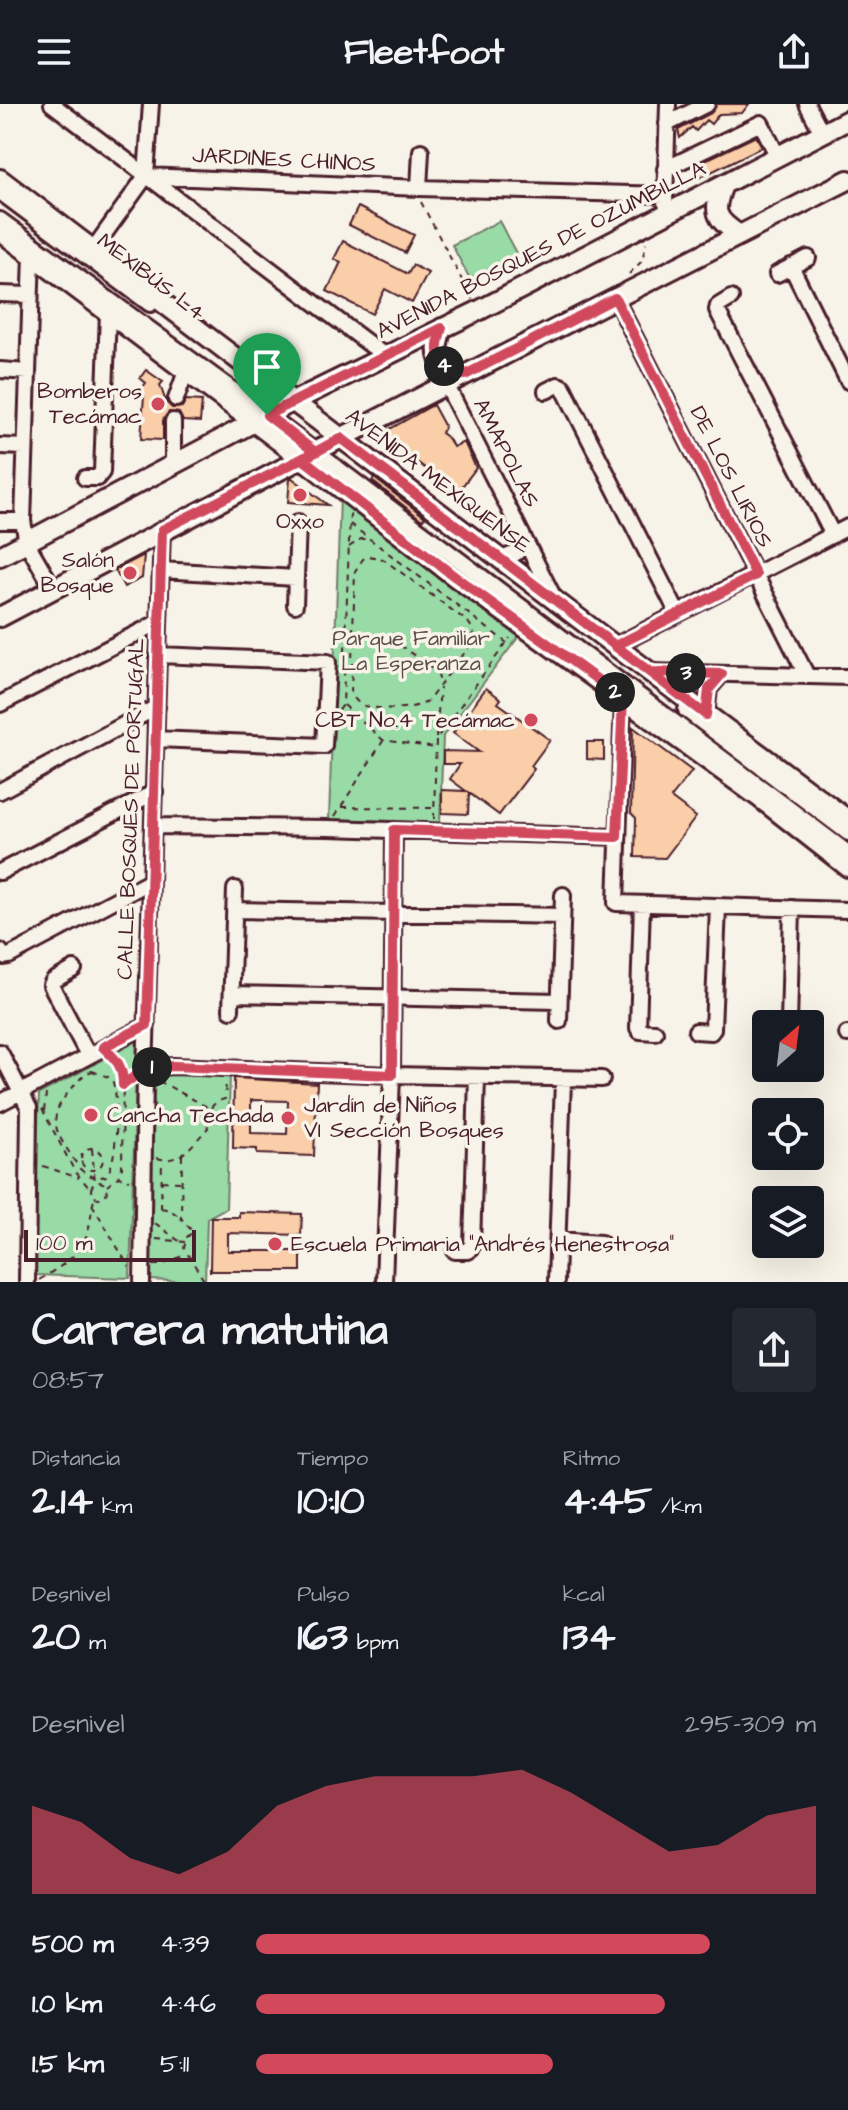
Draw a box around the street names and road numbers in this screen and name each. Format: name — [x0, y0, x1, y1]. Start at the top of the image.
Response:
street label: JARDINES CHINOS — [191, 140, 377, 180]
street label: AVENIDA BOSQUES DE OZUMBILLA — [371, 153, 711, 347]
street label: MEXIBÚS L4 — [90, 226, 212, 328]
street label: AMAPOLAS — [465, 393, 547, 513]
street label: AVENIDA MEXIQUENSE — [339, 401, 537, 561]
street label: DE LOS LIRIOS — [682, 401, 780, 553]
street label: CALLE BOSQUES DE PORTUGAL — [110, 638, 152, 980]

